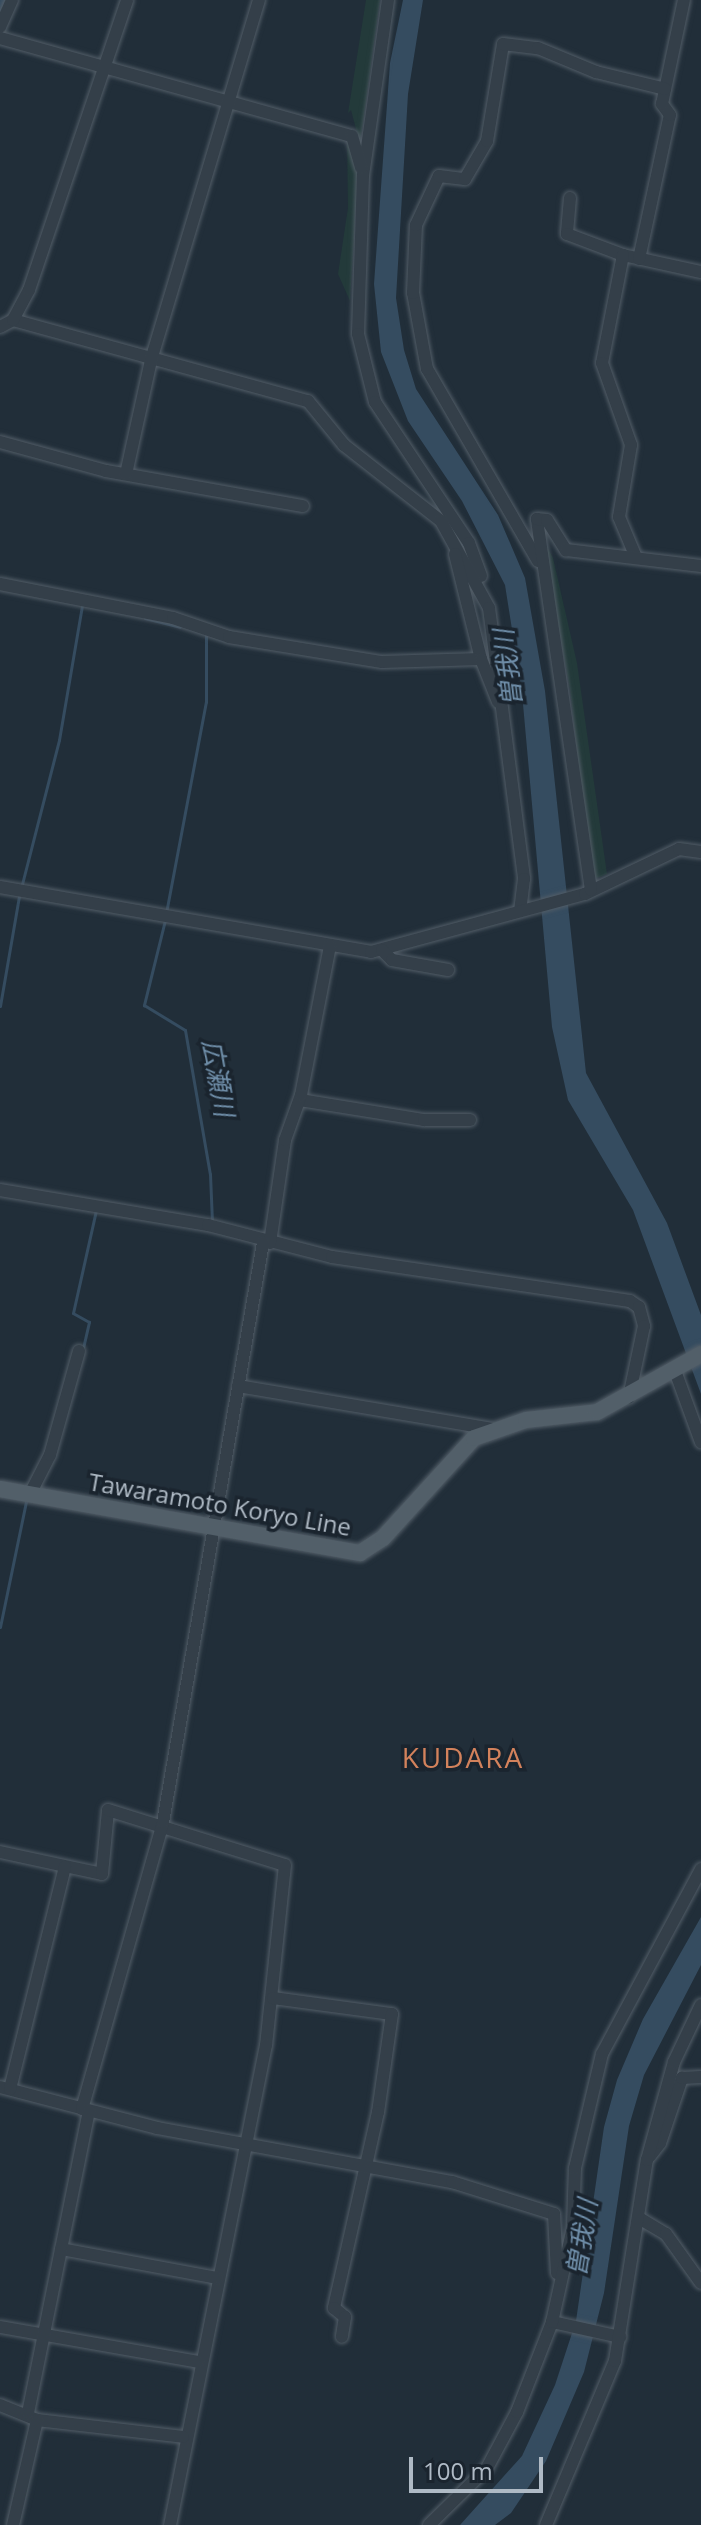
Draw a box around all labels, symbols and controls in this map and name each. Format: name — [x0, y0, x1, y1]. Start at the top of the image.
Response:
water label: 曽我川 — [488, 627, 528, 709]
water label: 広瀬川 — [196, 1037, 240, 1119]
street label: Tawaramoto Koryo Line — [87, 1467, 353, 1541]
district label: KUDARA — [402, 1740, 524, 1774]
water label: 曽我川 — [560, 2197, 604, 2279]
scale bar — [413, 2441, 547, 2491]
text: 100 m — [423, 2454, 493, 2487]

